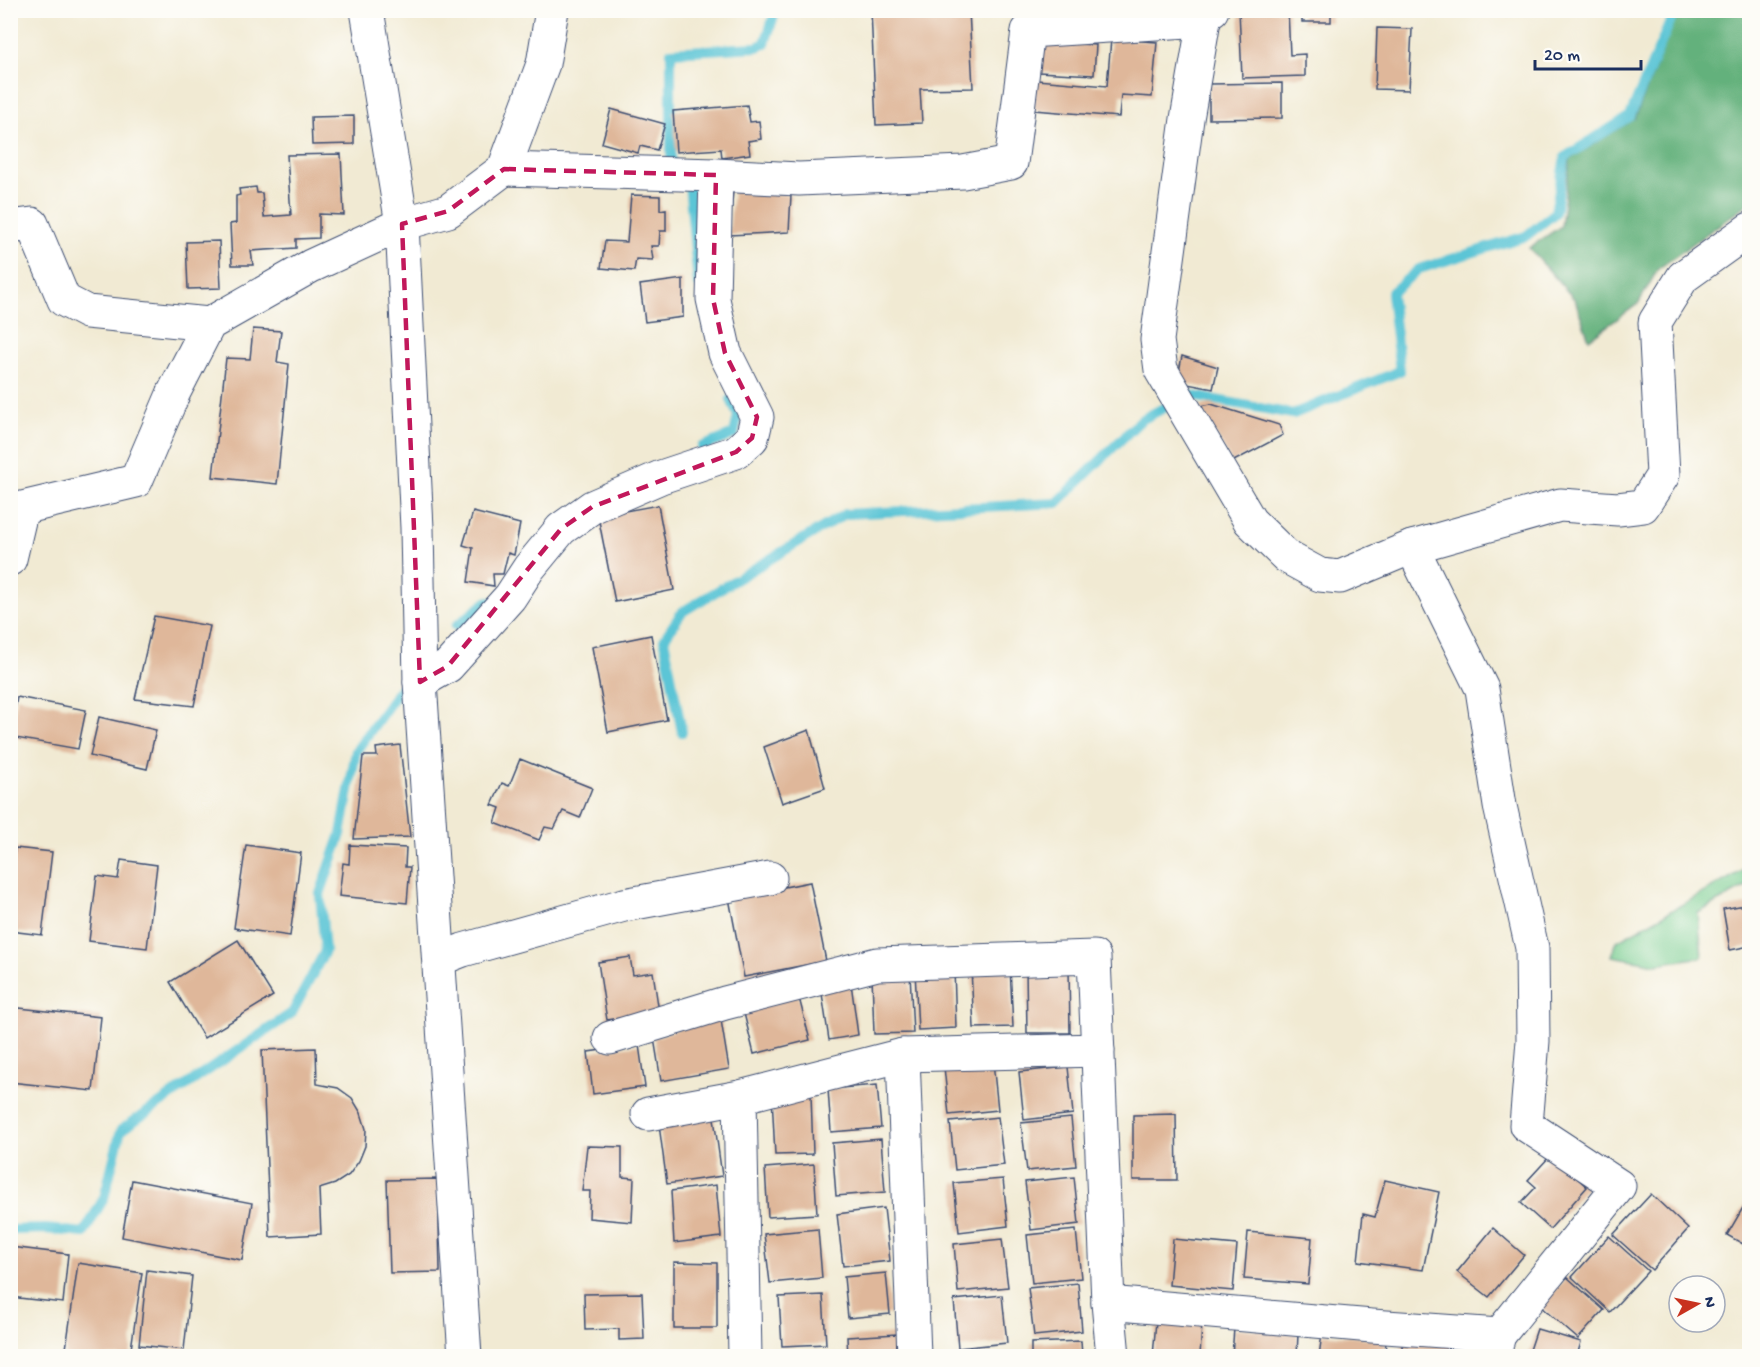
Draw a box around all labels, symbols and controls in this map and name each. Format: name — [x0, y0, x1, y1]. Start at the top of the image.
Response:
scale bar — [1535, 33, 1642, 71]
text: 20 m — [1544, 46, 1580, 67]
north arrow — [1667, 1274, 1727, 1334]
text: N — [1698, 1296, 1719, 1309]

